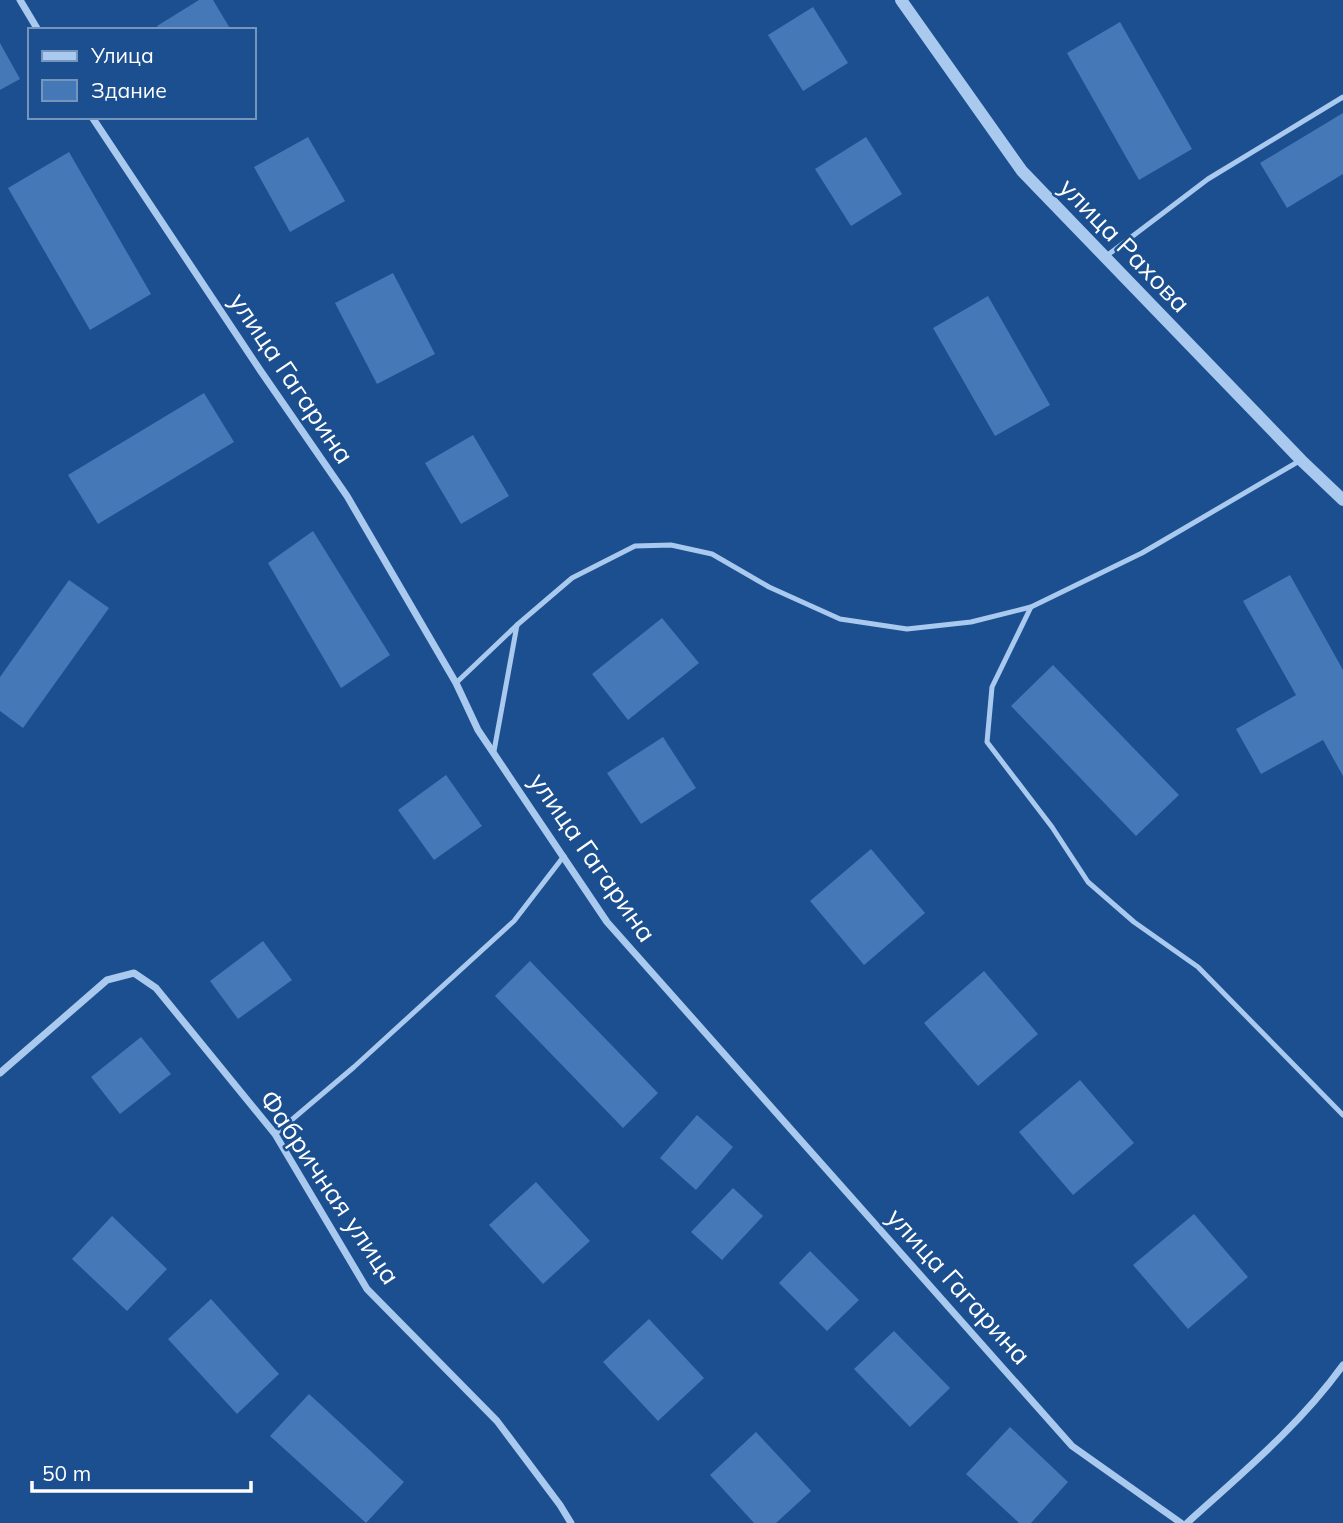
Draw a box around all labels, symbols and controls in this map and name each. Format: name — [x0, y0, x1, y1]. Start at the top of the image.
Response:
legend — [28, 28, 256, 119]
text: Улица — [90, 42, 154, 68]
text: Здание — [91, 77, 167, 103]
street label: улица Рахова — [1053, 171, 1197, 319]
street label: улица Гагарина — [223, 286, 361, 470]
street label: улица Гагарина — [522, 766, 664, 948]
street label: Фабричная улица — [253, 1083, 407, 1291]
street label: улица Гагарина — [880, 1201, 1038, 1371]
scale bar — [32, 1450, 250, 1494]
text: 50 m — [42, 1460, 91, 1486]

